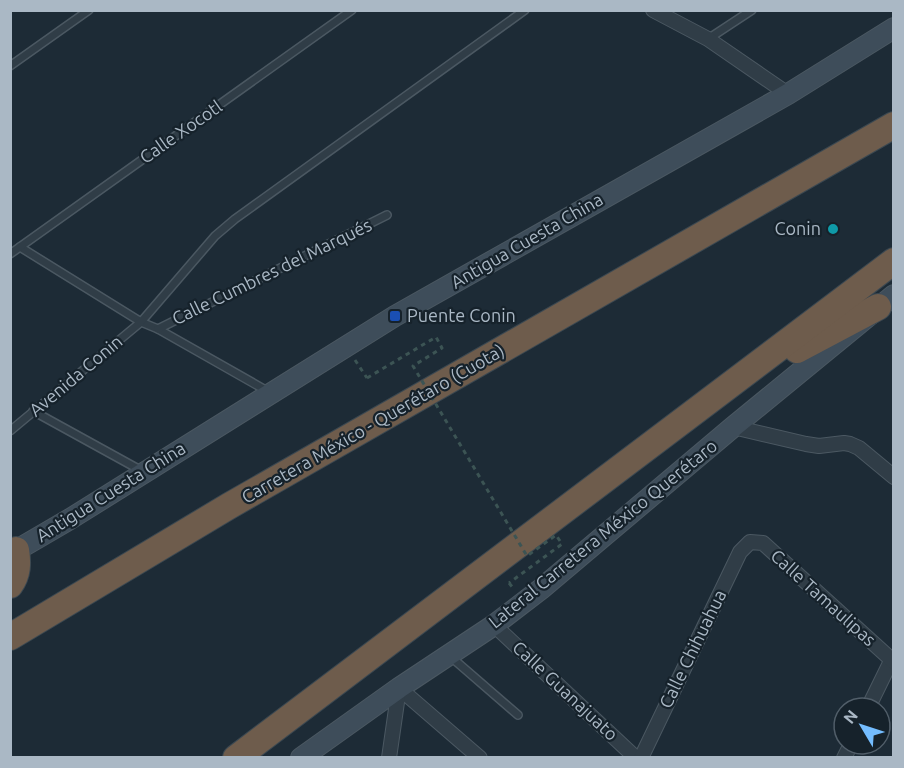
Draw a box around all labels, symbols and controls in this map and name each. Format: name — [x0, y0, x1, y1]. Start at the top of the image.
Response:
street label: Calle Xocotl — [135, 95, 226, 167]
street label: Antigua Cuesta China — [447, 188, 606, 292]
street label: Calle Cumbres del Marqués — [169, 214, 375, 328]
place label: Conin — [775, 218, 821, 238]
marker: Conin — [826, 222, 840, 236]
place label: Puente Conin — [407, 305, 516, 325]
marker: Puente Conin — [388, 309, 402, 323]
street label: Avenida Conin — [25, 331, 126, 420]
street label: Carretera México - Querétaro (Cuota) — [238, 340, 508, 508]
street label: Lateral Carretera México Querétaro — [484, 435, 721, 632]
street label: Antigua Cuesta China — [32, 437, 189, 545]
street label: Calle Tamaulipas — [767, 545, 880, 650]
street label: Calle Chihuahua — [655, 586, 729, 711]
street label: Calle Guanajuato — [509, 636, 622, 744]
north arrow — [832, 696, 892, 756]
text: N — [840, 706, 861, 727]

